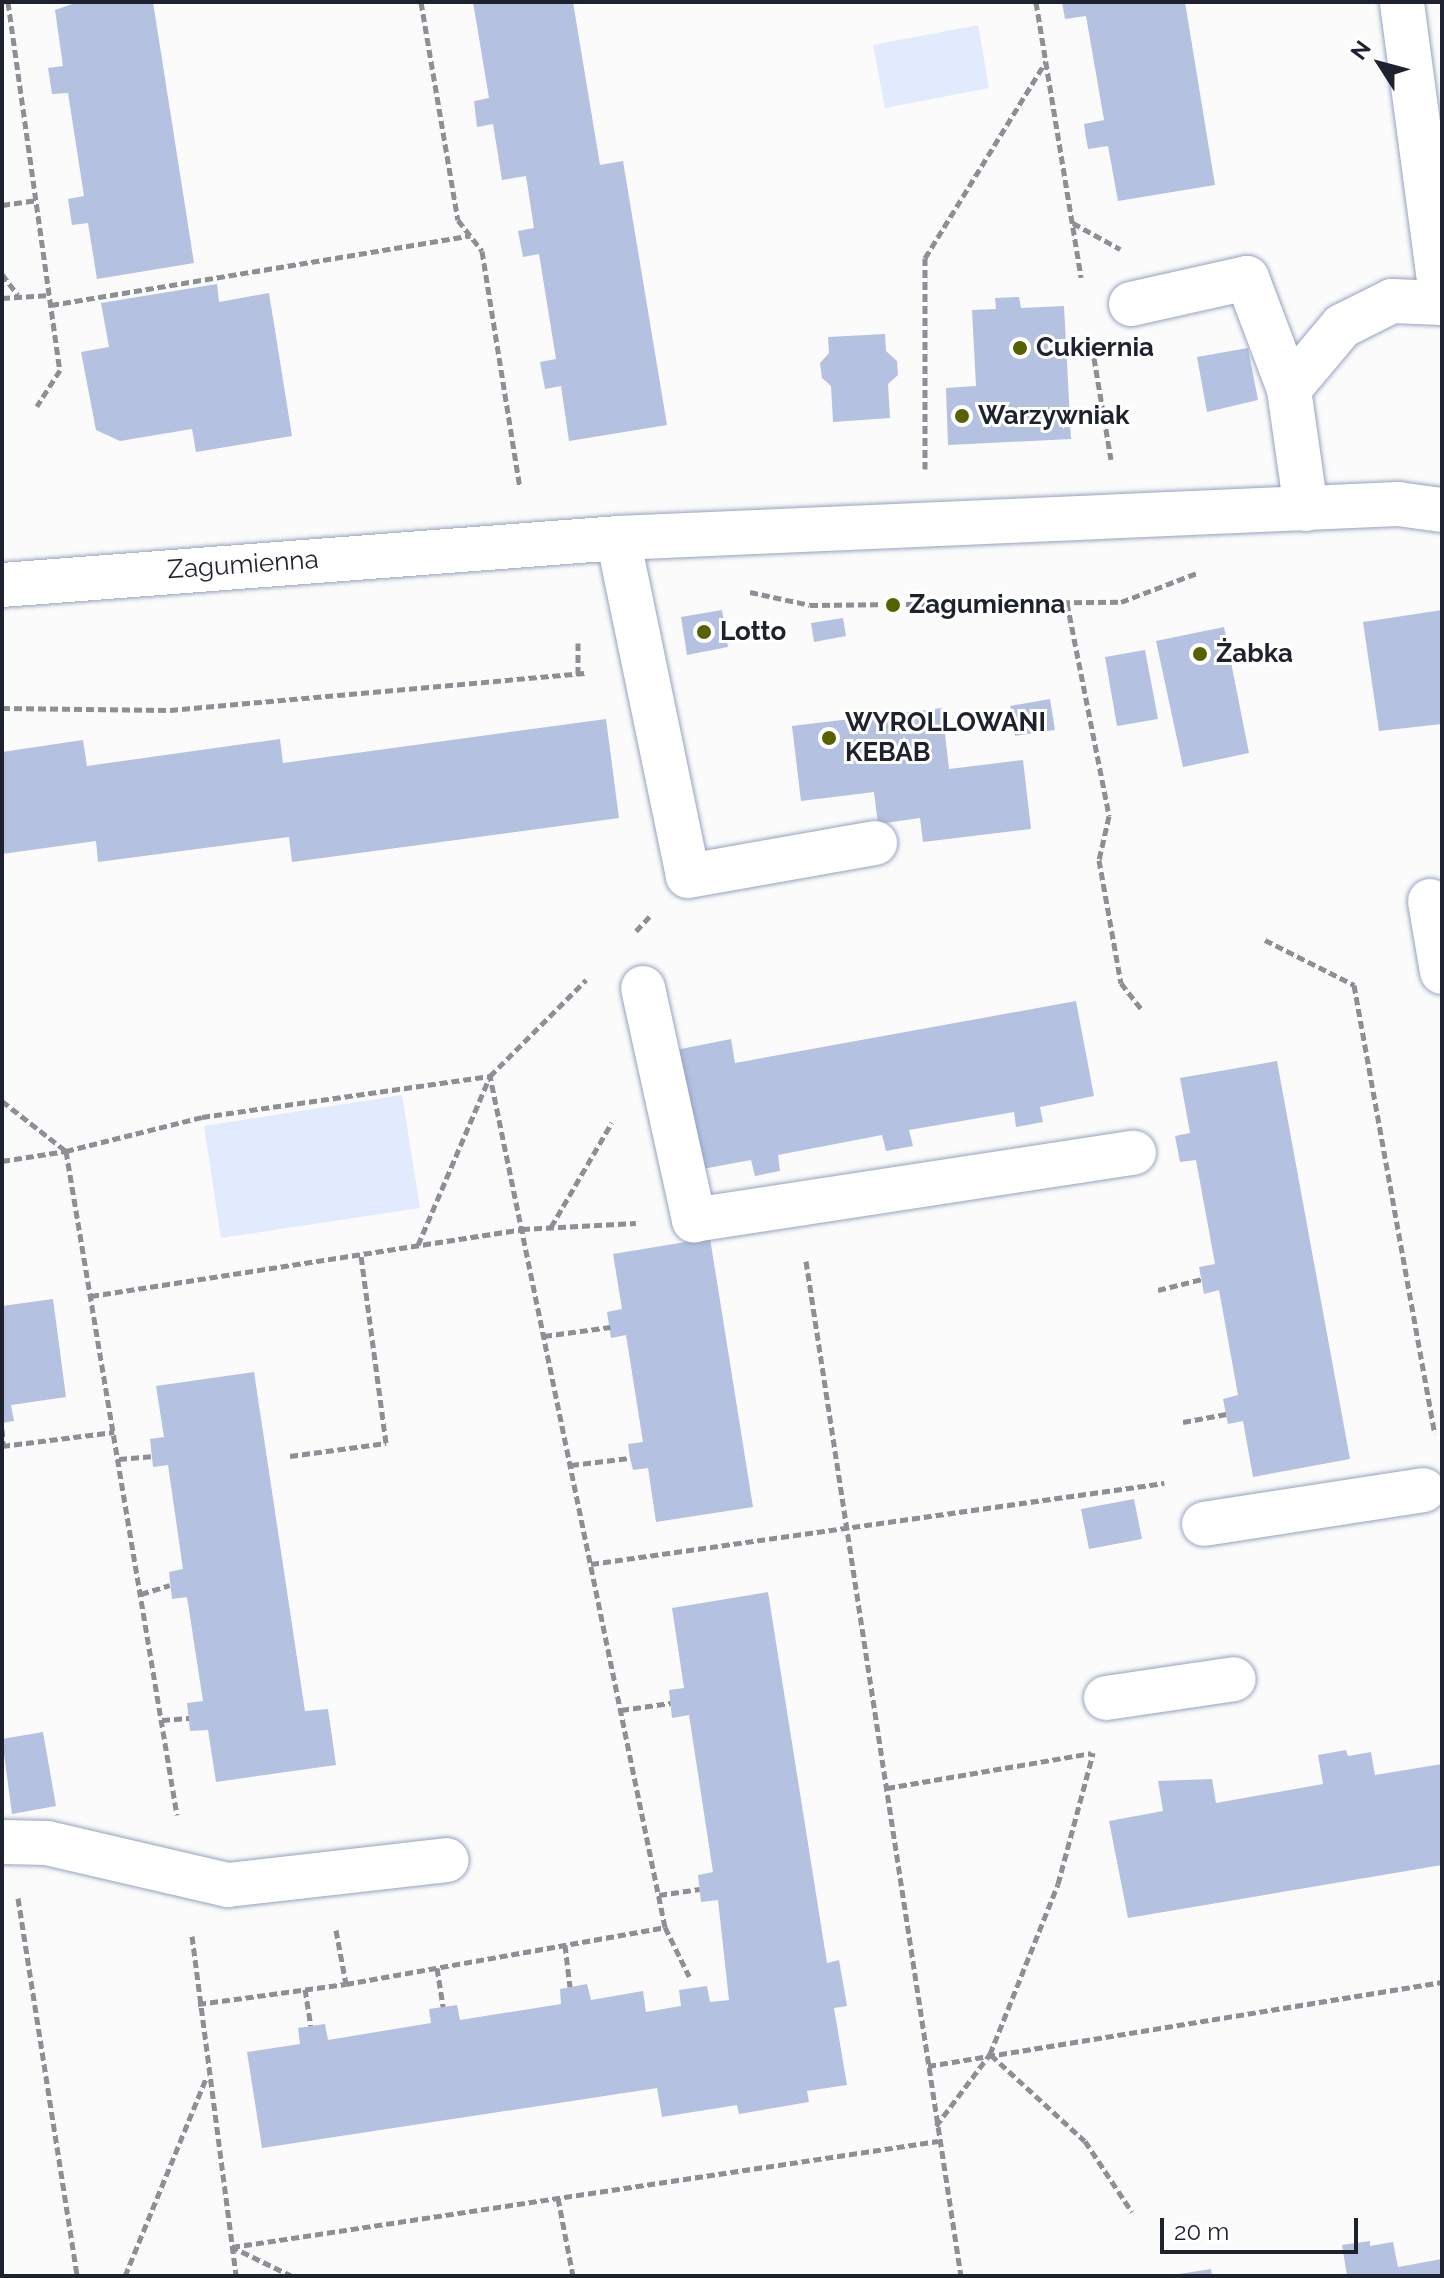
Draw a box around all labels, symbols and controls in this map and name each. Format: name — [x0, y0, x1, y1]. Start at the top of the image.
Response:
north arrow — [1340, 24, 1420, 104]
text: N — [1345, 35, 1376, 64]
place label: Cukiernia — [1036, 332, 1154, 364]
marker: Cukiernia — [1011, 339, 1029, 357]
place label: Warzywniak — [978, 400, 1130, 432]
marker: Warzywniak — [953, 407, 971, 425]
street label: Zagumienna — [166, 544, 320, 586]
place label: Zagumienna — [909, 589, 1065, 621]
marker: Zagumienna — [884, 596, 902, 614]
place label: Lotto — [720, 616, 786, 648]
marker: Lotto — [695, 623, 713, 641]
place label: Żabka — [1216, 638, 1293, 670]
marker: Żabka — [1191, 645, 1209, 663]
place label: WYROLLOWANI KEBAB — [845, 707, 1046, 768]
marker: WYROLLOWANI KEBAB — [820, 729, 838, 747]
scale bar — [1164, 2202, 1362, 2252]
text: 20 m — [1174, 2217, 1229, 2246]

